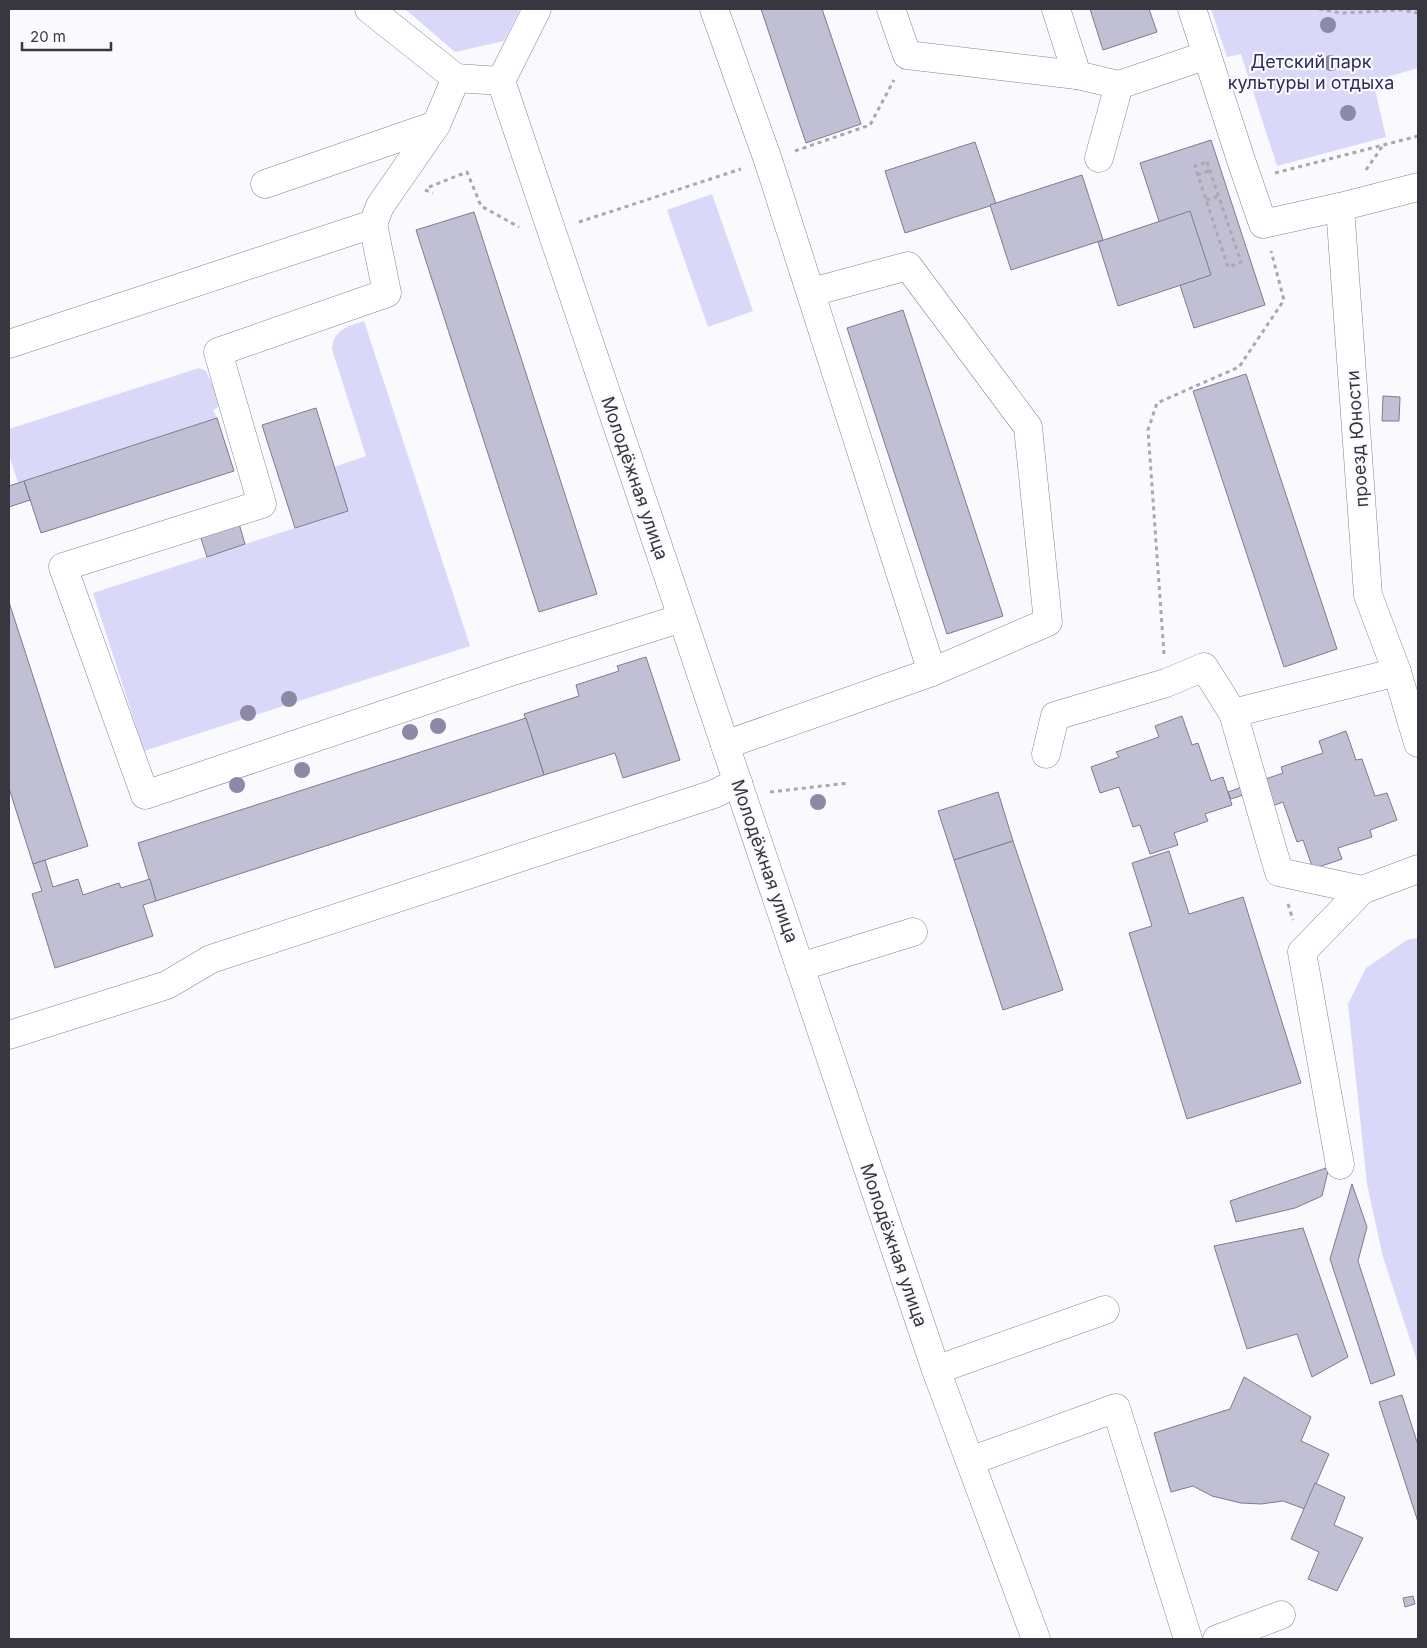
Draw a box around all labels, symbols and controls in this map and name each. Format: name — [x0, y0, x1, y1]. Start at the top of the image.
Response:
scale bar — [22, 20, 111, 52]
text: 20 m — [30, 27, 66, 46]
park label: Детский парк культуры и отдыха — [1228, 51, 1394, 93]
street label: проезд Юности — [1342, 370, 1372, 508]
street label: Молодёжная улица — [597, 394, 673, 562]
street label: Молодёжная улица — [727, 777, 803, 945]
street label: Молодёжная улица — [856, 1161, 932, 1329]

